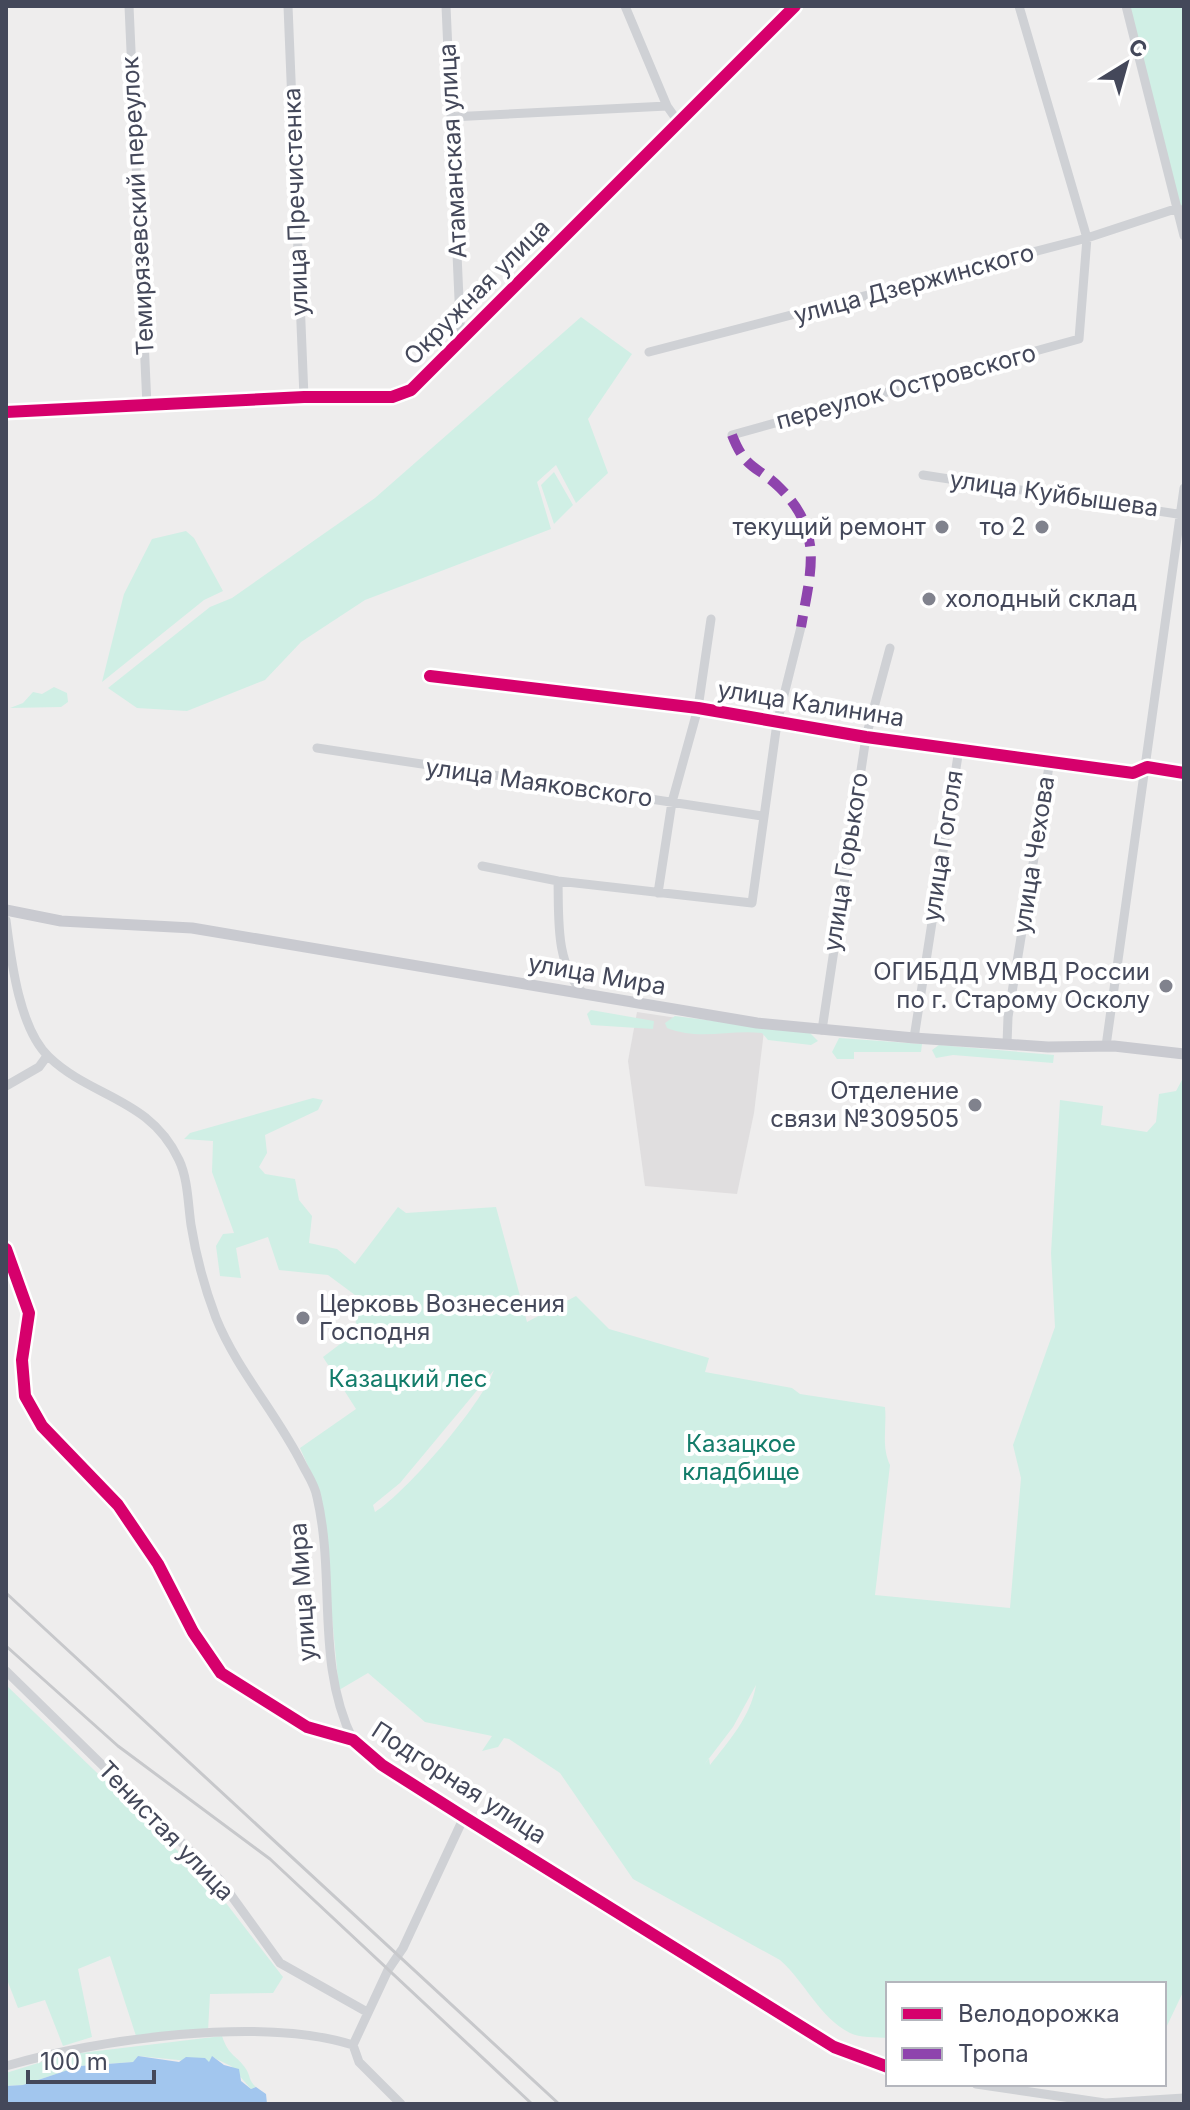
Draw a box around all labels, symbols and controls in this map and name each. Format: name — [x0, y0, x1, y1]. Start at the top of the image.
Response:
north arrow — [1086, 24, 1166, 104]
text: С — [1124, 33, 1152, 63]
street label: Атаманская улица — [432, 43, 473, 259]
street label: Темирязевский переулок — [115, 56, 160, 356]
street label: улица Пречистенка — [277, 87, 314, 317]
street label: Окружная улица — [398, 213, 556, 371]
street label: улица Дзержинского — [791, 237, 1037, 330]
street label: переулок Островского — [773, 338, 1039, 435]
street label: улица Куйбышева — [948, 465, 1160, 523]
place label: текущий ремонт — [733, 512, 926, 541]
place label: то 2 — [979, 512, 1026, 541]
marker: текущий ремонт — [933, 518, 951, 536]
marker: то 2 — [1033, 518, 1051, 536]
place label: холодный склад — [945, 584, 1137, 613]
marker: холодный склад — [920, 590, 938, 608]
street label: улица Калинина — [716, 674, 906, 733]
street label: улица Маяковского — [424, 752, 654, 813]
street label: улица Гоголя — [916, 768, 969, 924]
street label: улица Горького — [817, 770, 874, 953]
street label: улица Чехова — [1007, 774, 1060, 936]
street label: улица Мира — [526, 948, 668, 1001]
place label: ОГИБДД УМВД России по г. Старому Осколу — [873, 957, 1150, 1014]
marker: ОГИБДД УМВД России по г. Старому Осколу — [1157, 977, 1175, 995]
place label: Отделение связи №309505 — [770, 1076, 959, 1133]
marker: Отделение связи №309505 — [966, 1096, 984, 1114]
place label: Церковь Вознесения Господня — [319, 1289, 565, 1346]
marker: Церковь Вознесения Господня — [294, 1309, 312, 1327]
park label: Казацкий лес — [329, 1364, 487, 1393]
park label: Казацкое кладбище — [682, 1429, 800, 1486]
street label: улица Мира — [283, 1522, 322, 1662]
street label: Подгорная улица — [367, 1715, 552, 1850]
street label: Тенистая улица — [92, 1755, 240, 1906]
legend — [886, 1982, 1166, 2086]
text: Велодорожка — [958, 1999, 1120, 2028]
scale bar — [28, 2034, 154, 2084]
text: Тропа — [958, 2039, 1029, 2068]
text: 100 m — [40, 2047, 108, 2076]

